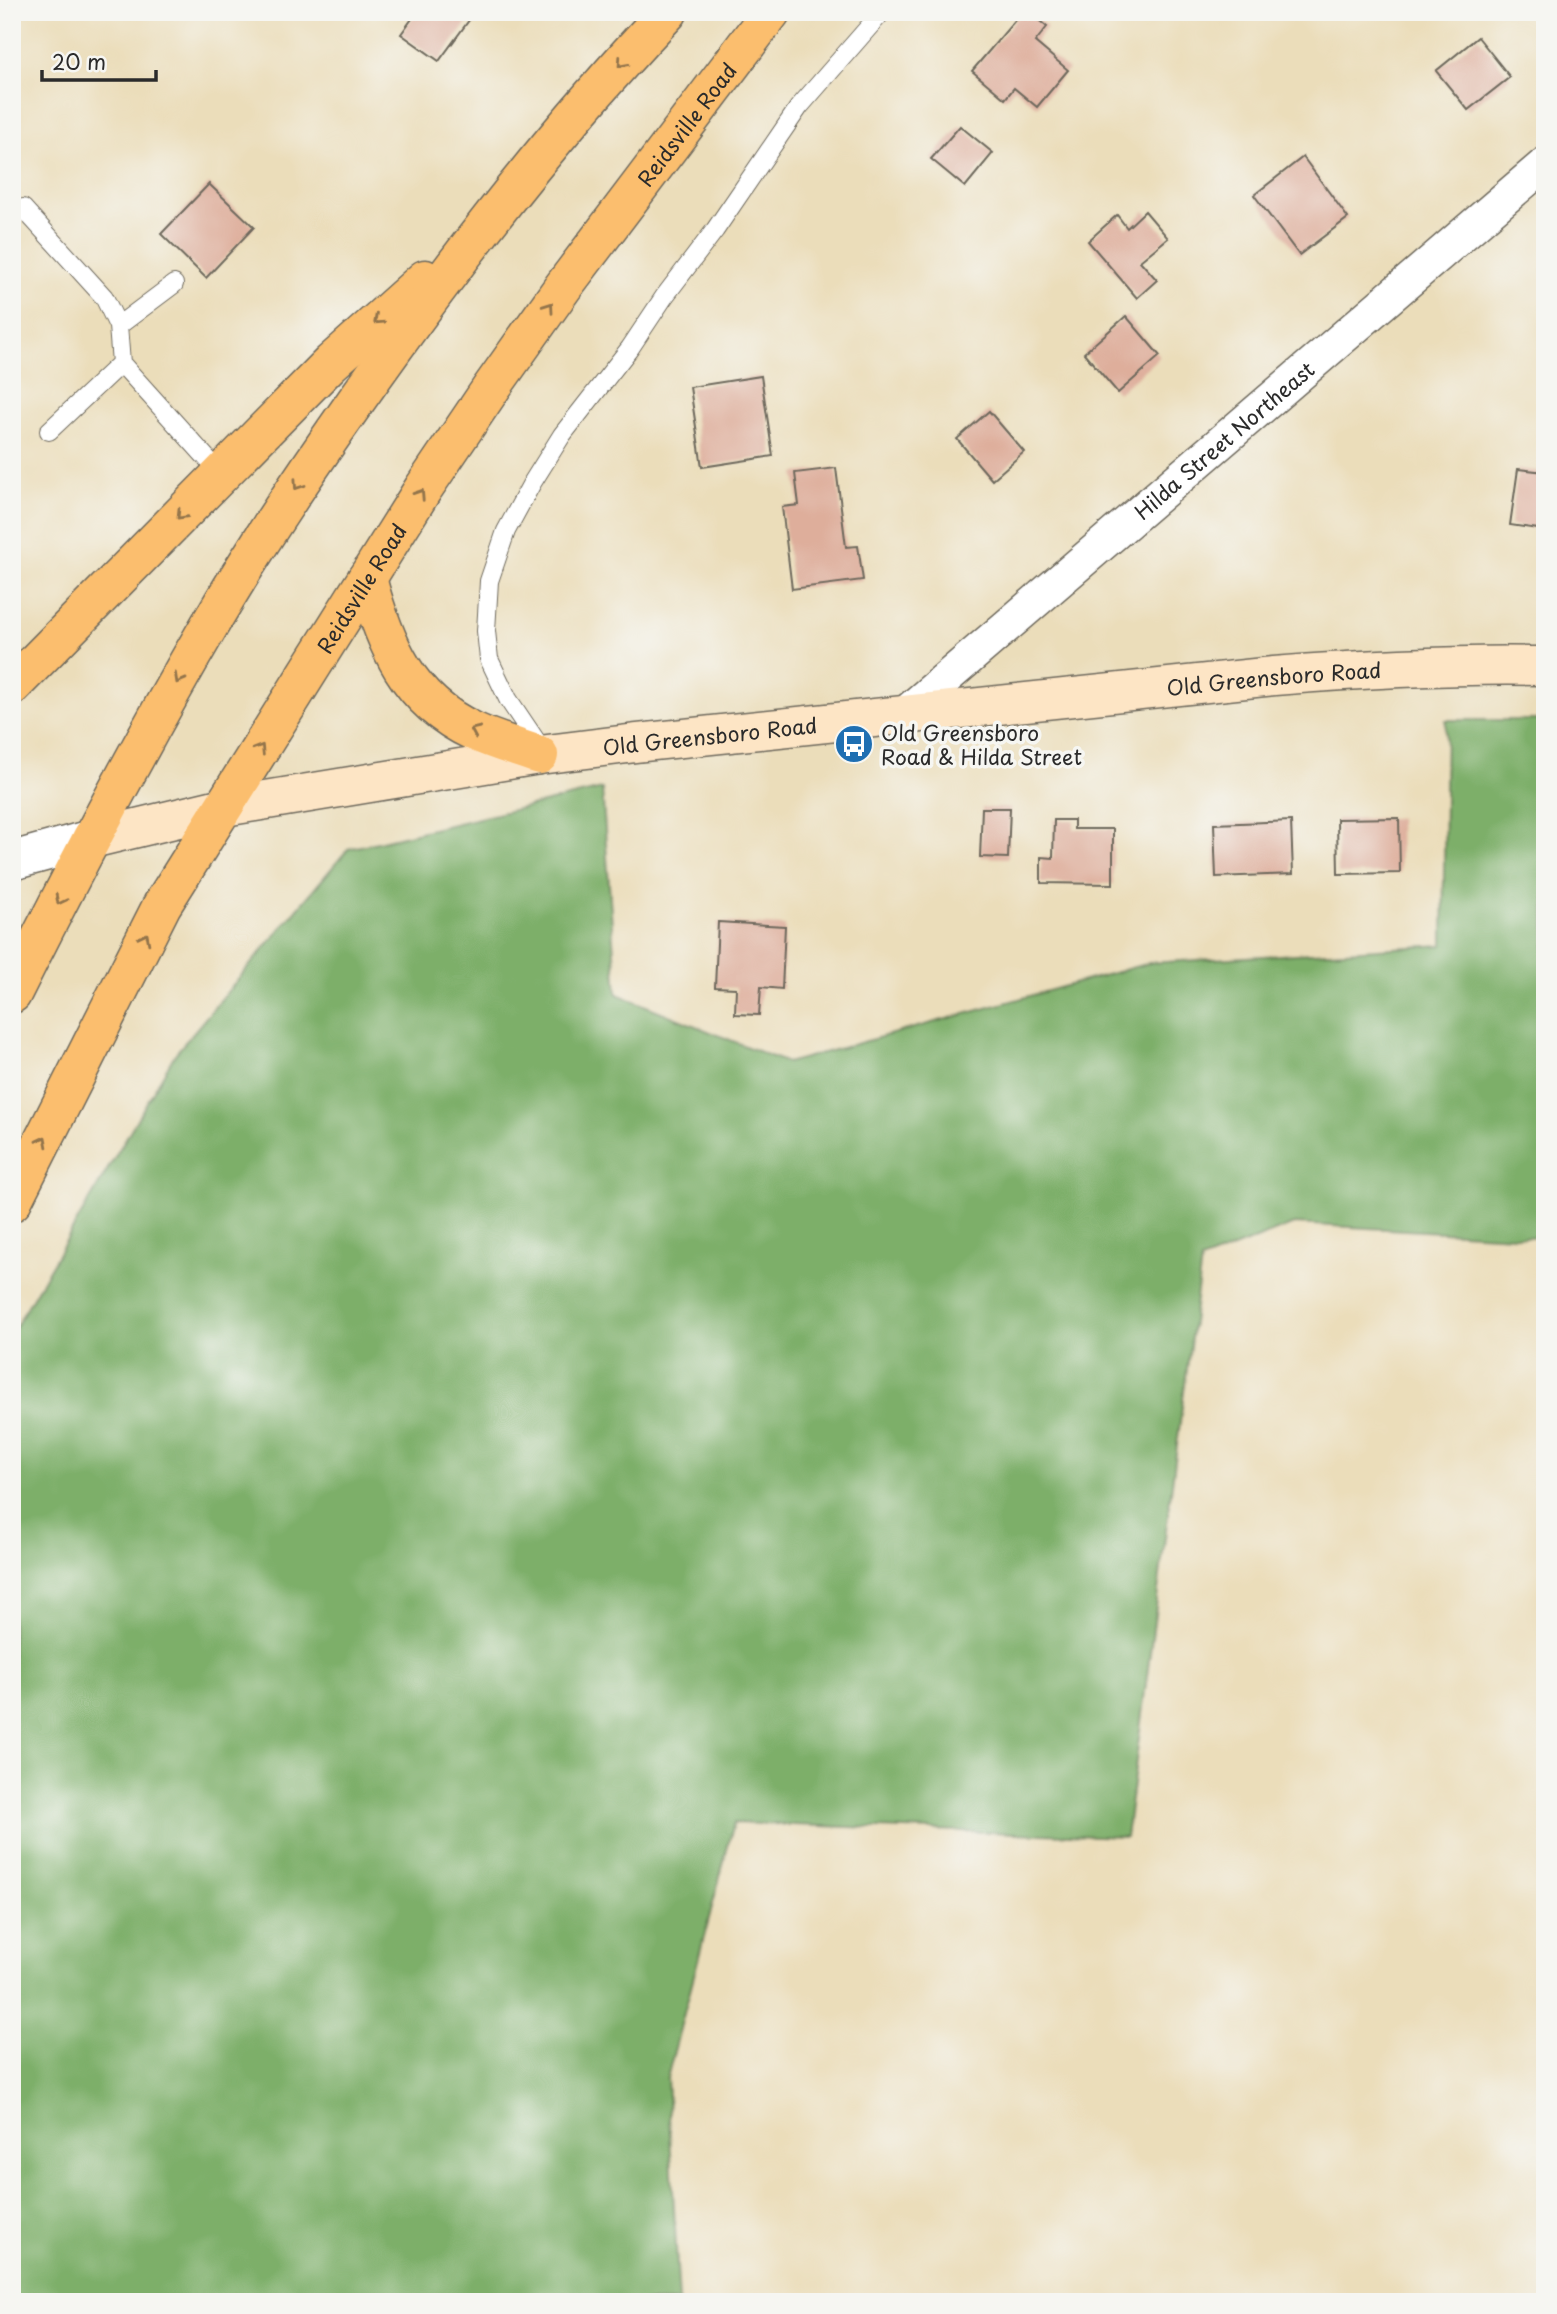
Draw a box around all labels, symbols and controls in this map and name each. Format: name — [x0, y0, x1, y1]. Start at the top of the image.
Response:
scale bar — [42, 38, 156, 82]
text: 20 m — [52, 45, 106, 77]
one-way arrow — [618, 54, 630, 67]
street label: Reidsville Road — [629, 55, 744, 193]
one-way arrow — [541, 302, 553, 315]
one-way arrow — [373, 312, 386, 325]
street label: Hilda Street Northeast — [1126, 353, 1321, 527]
one-way arrow — [294, 477, 306, 490]
one-way arrow — [412, 489, 425, 502]
one-way arrow — [177, 507, 190, 520]
street label: Reidsville Road — [308, 517, 414, 659]
street label: Old Greensboro Road — [1165, 653, 1382, 703]
one-way arrow — [174, 672, 187, 685]
street label: Old Greensboro Road — [601, 708, 819, 763]
place label: Old Greensboro Road & Hilda Street — [881, 716, 1082, 772]
bus stop icon: Old Greensboro Road & Hilda Street — [833, 723, 875, 765]
one-way arrow — [470, 725, 482, 739]
one-way arrow — [252, 743, 265, 756]
one-way arrow — [54, 893, 68, 905]
one-way arrow — [137, 932, 151, 945]
one-way arrow — [35, 1136, 48, 1148]

